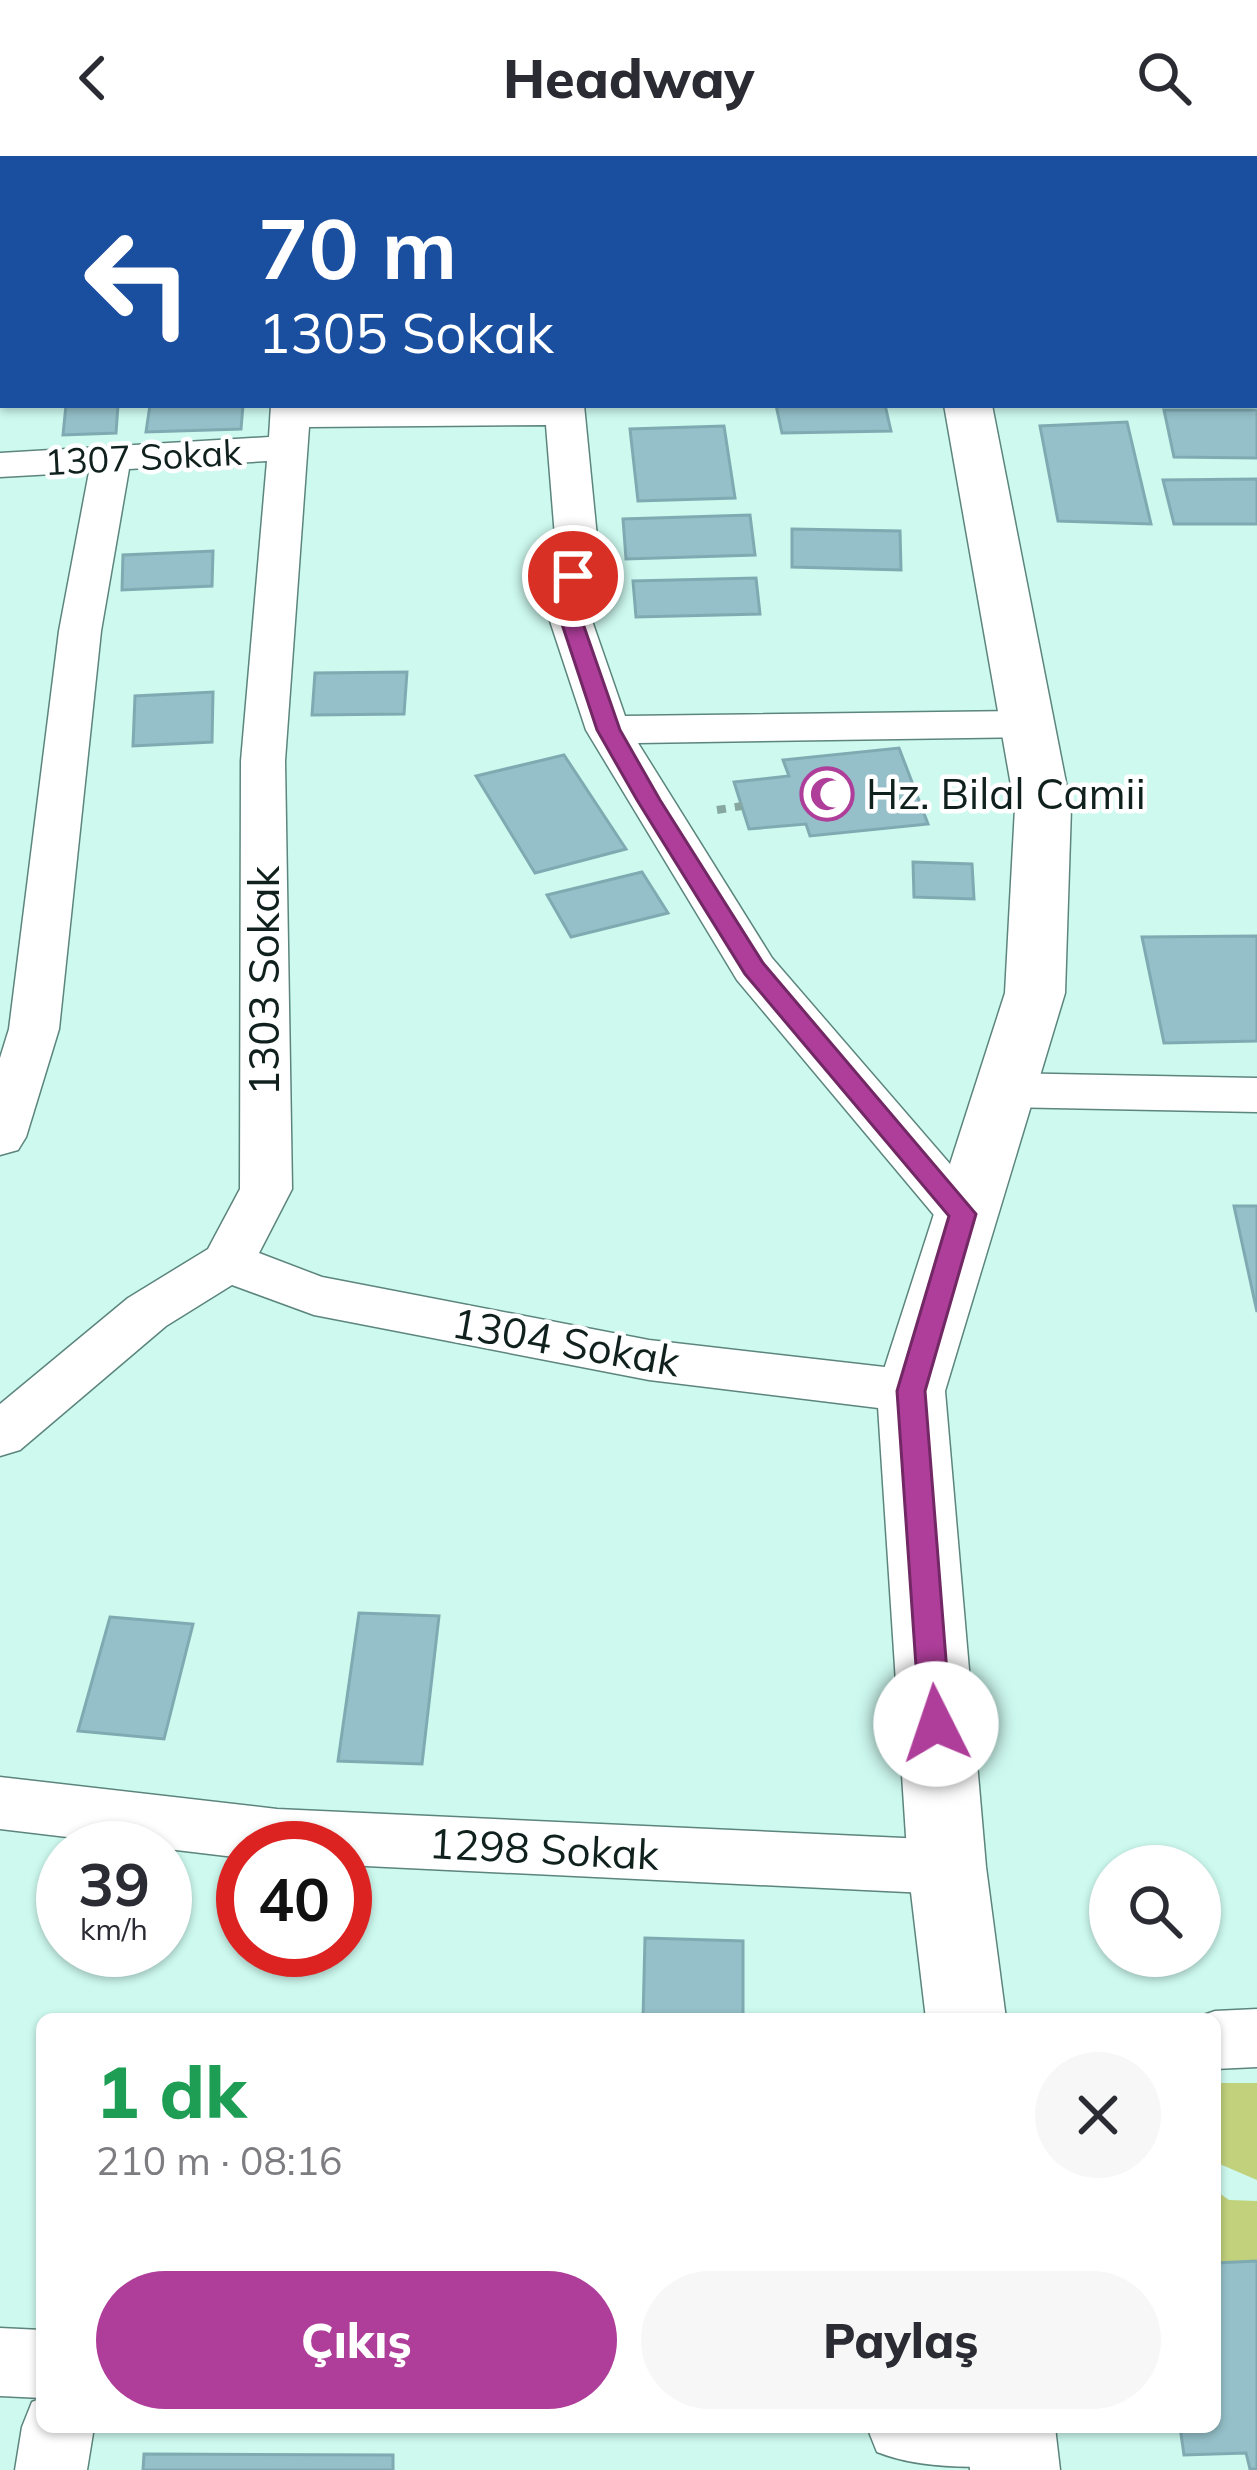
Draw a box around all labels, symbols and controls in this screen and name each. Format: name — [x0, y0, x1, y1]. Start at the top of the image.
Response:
text: Headway — [503, 44, 754, 112]
icon: back — [60, 45, 126, 111]
icon: search — [1131, 45, 1197, 111]
text: 70 m — [258, 195, 457, 300]
icon: left — [60, 204, 216, 360]
text: 1305 Sokak — [258, 299, 554, 367]
street label: 1307 Sokak — [43, 429, 243, 484]
pin — [522, 525, 624, 627]
icon: arrive — [540, 543, 606, 609]
mosque icon: Hz. Bilal Camii — [799, 766, 855, 822]
place label: Hz. Bilal Camii — [866, 767, 1146, 820]
street label: 1303 Sokak — [237, 866, 290, 1096]
street label: 1304 Sokak — [448, 1295, 684, 1388]
position arrow — [873, 1661, 999, 1787]
street label: 1298 Sokak — [428, 1816, 661, 1881]
speed limit sign: 40 — [216, 1821, 372, 1977]
map controls — [1089, 1845, 1221, 1977]
button: search — [1089, 1845, 1221, 1977]
text: 39 — [78, 1846, 150, 1921]
text: km/h — [80, 1910, 148, 1948]
text: 1 dk — [96, 2046, 246, 2136]
button: close — [1035, 2052, 1161, 2178]
text: 210 m · 08:16 — [96, 2136, 342, 2185]
button: Çıkış — [96, 2271, 617, 2409]
button: Paylaş — [641, 2271, 1161, 2409]

